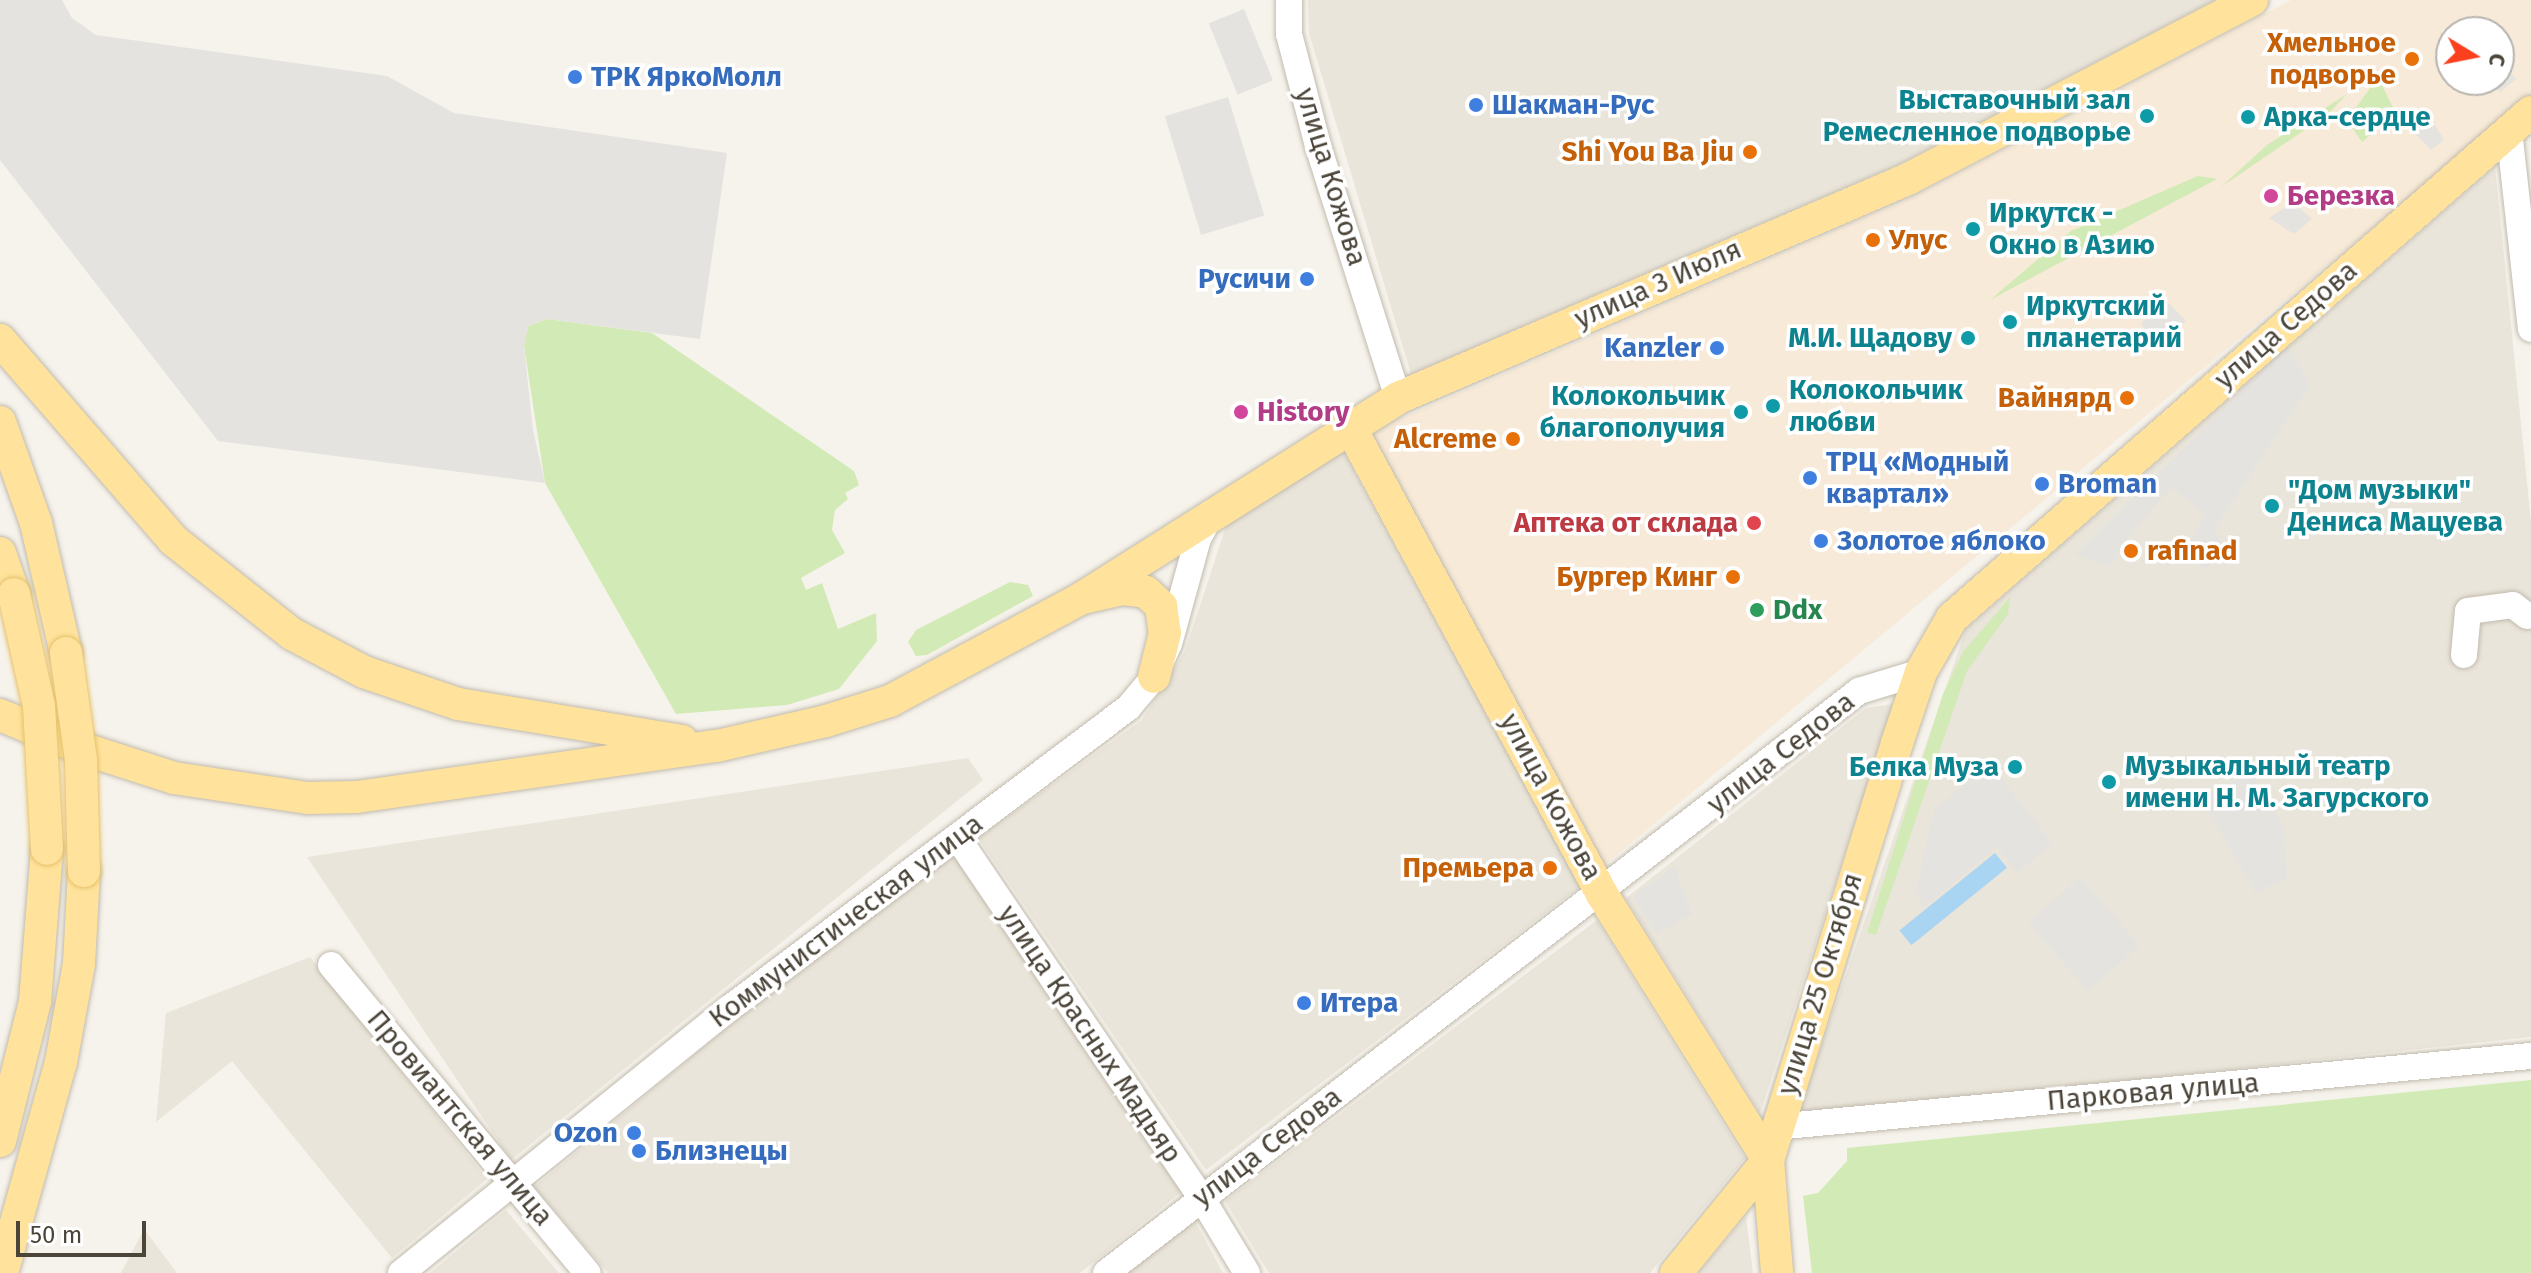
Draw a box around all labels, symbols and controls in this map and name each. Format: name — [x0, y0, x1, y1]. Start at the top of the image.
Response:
north arrow — [2435, 16, 2515, 96]
place label: Хмельное подворье — [2267, 26, 2396, 92]
marker: Хмельное подворье — [2403, 50, 2421, 68]
text: С — [2483, 51, 2512, 68]
place label: ТРК ЯркоМолл — [591, 60, 782, 94]
marker: ТРК ЯркоМолл — [566, 68, 584, 86]
place label: Выставочный зал Ремесленное подворье — [1823, 83, 2131, 149]
street label: улица Кожова — [1288, 84, 1374, 270]
place label: Шакман-Рус — [1492, 88, 1654, 122]
marker: Шакман-Рус — [1467, 96, 1485, 114]
place label: Арка-сердце — [2264, 100, 2431, 134]
marker: Выставочный зал Ремесленное подворье — [2138, 107, 2156, 125]
marker: Арка-сердце — [2239, 108, 2257, 126]
place label: Shi You Ba Jiu — [1561, 135, 1734, 169]
marker: Shi You Ba Jiu — [1741, 143, 1759, 161]
place label: Березка — [2287, 179, 2395, 213]
marker: Березка — [2262, 187, 2280, 205]
place label: Иркутск - Окно в Азию — [1989, 196, 2155, 262]
marker: Иркутск - Окно в Азию — [1964, 220, 1982, 238]
place label: Улус — [1889, 223, 1947, 257]
marker: Улус — [1864, 231, 1882, 249]
street label: улица 3 Июля — [1569, 232, 1747, 336]
street label: улица Седова — [2208, 254, 2364, 396]
place label: Русичи — [1198, 262, 1291, 296]
marker: Русичи — [1298, 270, 1316, 288]
place label: Иркутский планетарий — [2026, 289, 2182, 355]
marker: Иркутский планетарий — [2001, 313, 2019, 331]
place label: М.И. Щадову — [1788, 321, 1952, 355]
marker: М.И. Щадову — [1959, 329, 1977, 347]
place label: Kanzler — [1604, 331, 1701, 365]
marker: Kanzler — [1708, 339, 1726, 357]
place label: Колокольчик любви — [1789, 373, 1963, 439]
place label: Колокольчик благополучия — [1540, 379, 1725, 445]
place label: Вайнярд — [1998, 381, 2111, 415]
marker: Вайнярд — [2118, 389, 2136, 407]
place label: History — [1257, 395, 1349, 429]
marker: Колокольчик любви — [1764, 397, 1782, 415]
marker: History — [1232, 403, 1250, 421]
marker: Колокольчик благополучия — [1732, 403, 1750, 421]
place label: Alcreme — [1394, 422, 1497, 456]
marker: Alcreme — [1504, 430, 1522, 448]
place label: ТРЦ «Модный квартал» — [1826, 445, 2009, 511]
place label: Broman — [2058, 467, 2157, 501]
marker: ТРЦ «Модный квартал» — [1801, 469, 1819, 487]
place label: "Дом музыки" Дениса Мацуева — [2288, 473, 2503, 539]
marker: Broman — [2033, 475, 2051, 493]
marker: "Дом музыки" Дениса Мацуева — [2263, 497, 2281, 515]
place label: Аптека от склада — [1514, 506, 1738, 540]
marker: Аптека от склада — [1745, 514, 1763, 532]
place label: Золотое яблоко — [1837, 524, 2046, 558]
marker: Золотое яблоко — [1812, 532, 1830, 550]
place label: rafinad — [2147, 534, 2238, 568]
marker: rafinad — [2122, 542, 2140, 560]
place label: Бургер Кинг — [1557, 560, 1717, 594]
marker: Бургер Кинг — [1724, 568, 1742, 586]
place label: Ddx — [1773, 593, 1822, 627]
marker: Ddx — [1748, 601, 1766, 619]
street label: улица Седова — [1700, 685, 1862, 821]
street label: улица Кожова — [1493, 708, 1609, 886]
place label: Музыкальный театр имени Н. М. Загурского — [2125, 749, 2429, 815]
place label: Белка Муза — [1849, 750, 1999, 784]
marker: Белка Муза — [2006, 758, 2024, 776]
marker: Музыкальный театр имени Н. М. Загурского — [2100, 773, 2118, 791]
street label: Коммунистическая улица — [702, 807, 990, 1035]
place label: Премьера — [1403, 851, 1534, 885]
marker: Премьера — [1541, 859, 1559, 877]
street label: улица 25 Октября — [1770, 869, 1870, 1099]
street label: улица Красных Мадьяр — [991, 899, 1189, 1169]
place label: Итера — [1320, 986, 1398, 1020]
marker: Итера — [1295, 994, 1313, 1012]
street label: Провиантская улица — [360, 1003, 560, 1233]
street label: Парковая улица — [2045, 1066, 2261, 1118]
street label: улица Седова — [1186, 1080, 1348, 1214]
place label: Ozon — [554, 1116, 618, 1150]
marker: Ozon — [625, 1124, 643, 1142]
place label: Близнецы — [655, 1134, 788, 1168]
marker: Близнецы — [630, 1142, 648, 1160]
scale bar — [20, 1205, 150, 1255]
text: 50 m — [30, 1221, 82, 1249]

